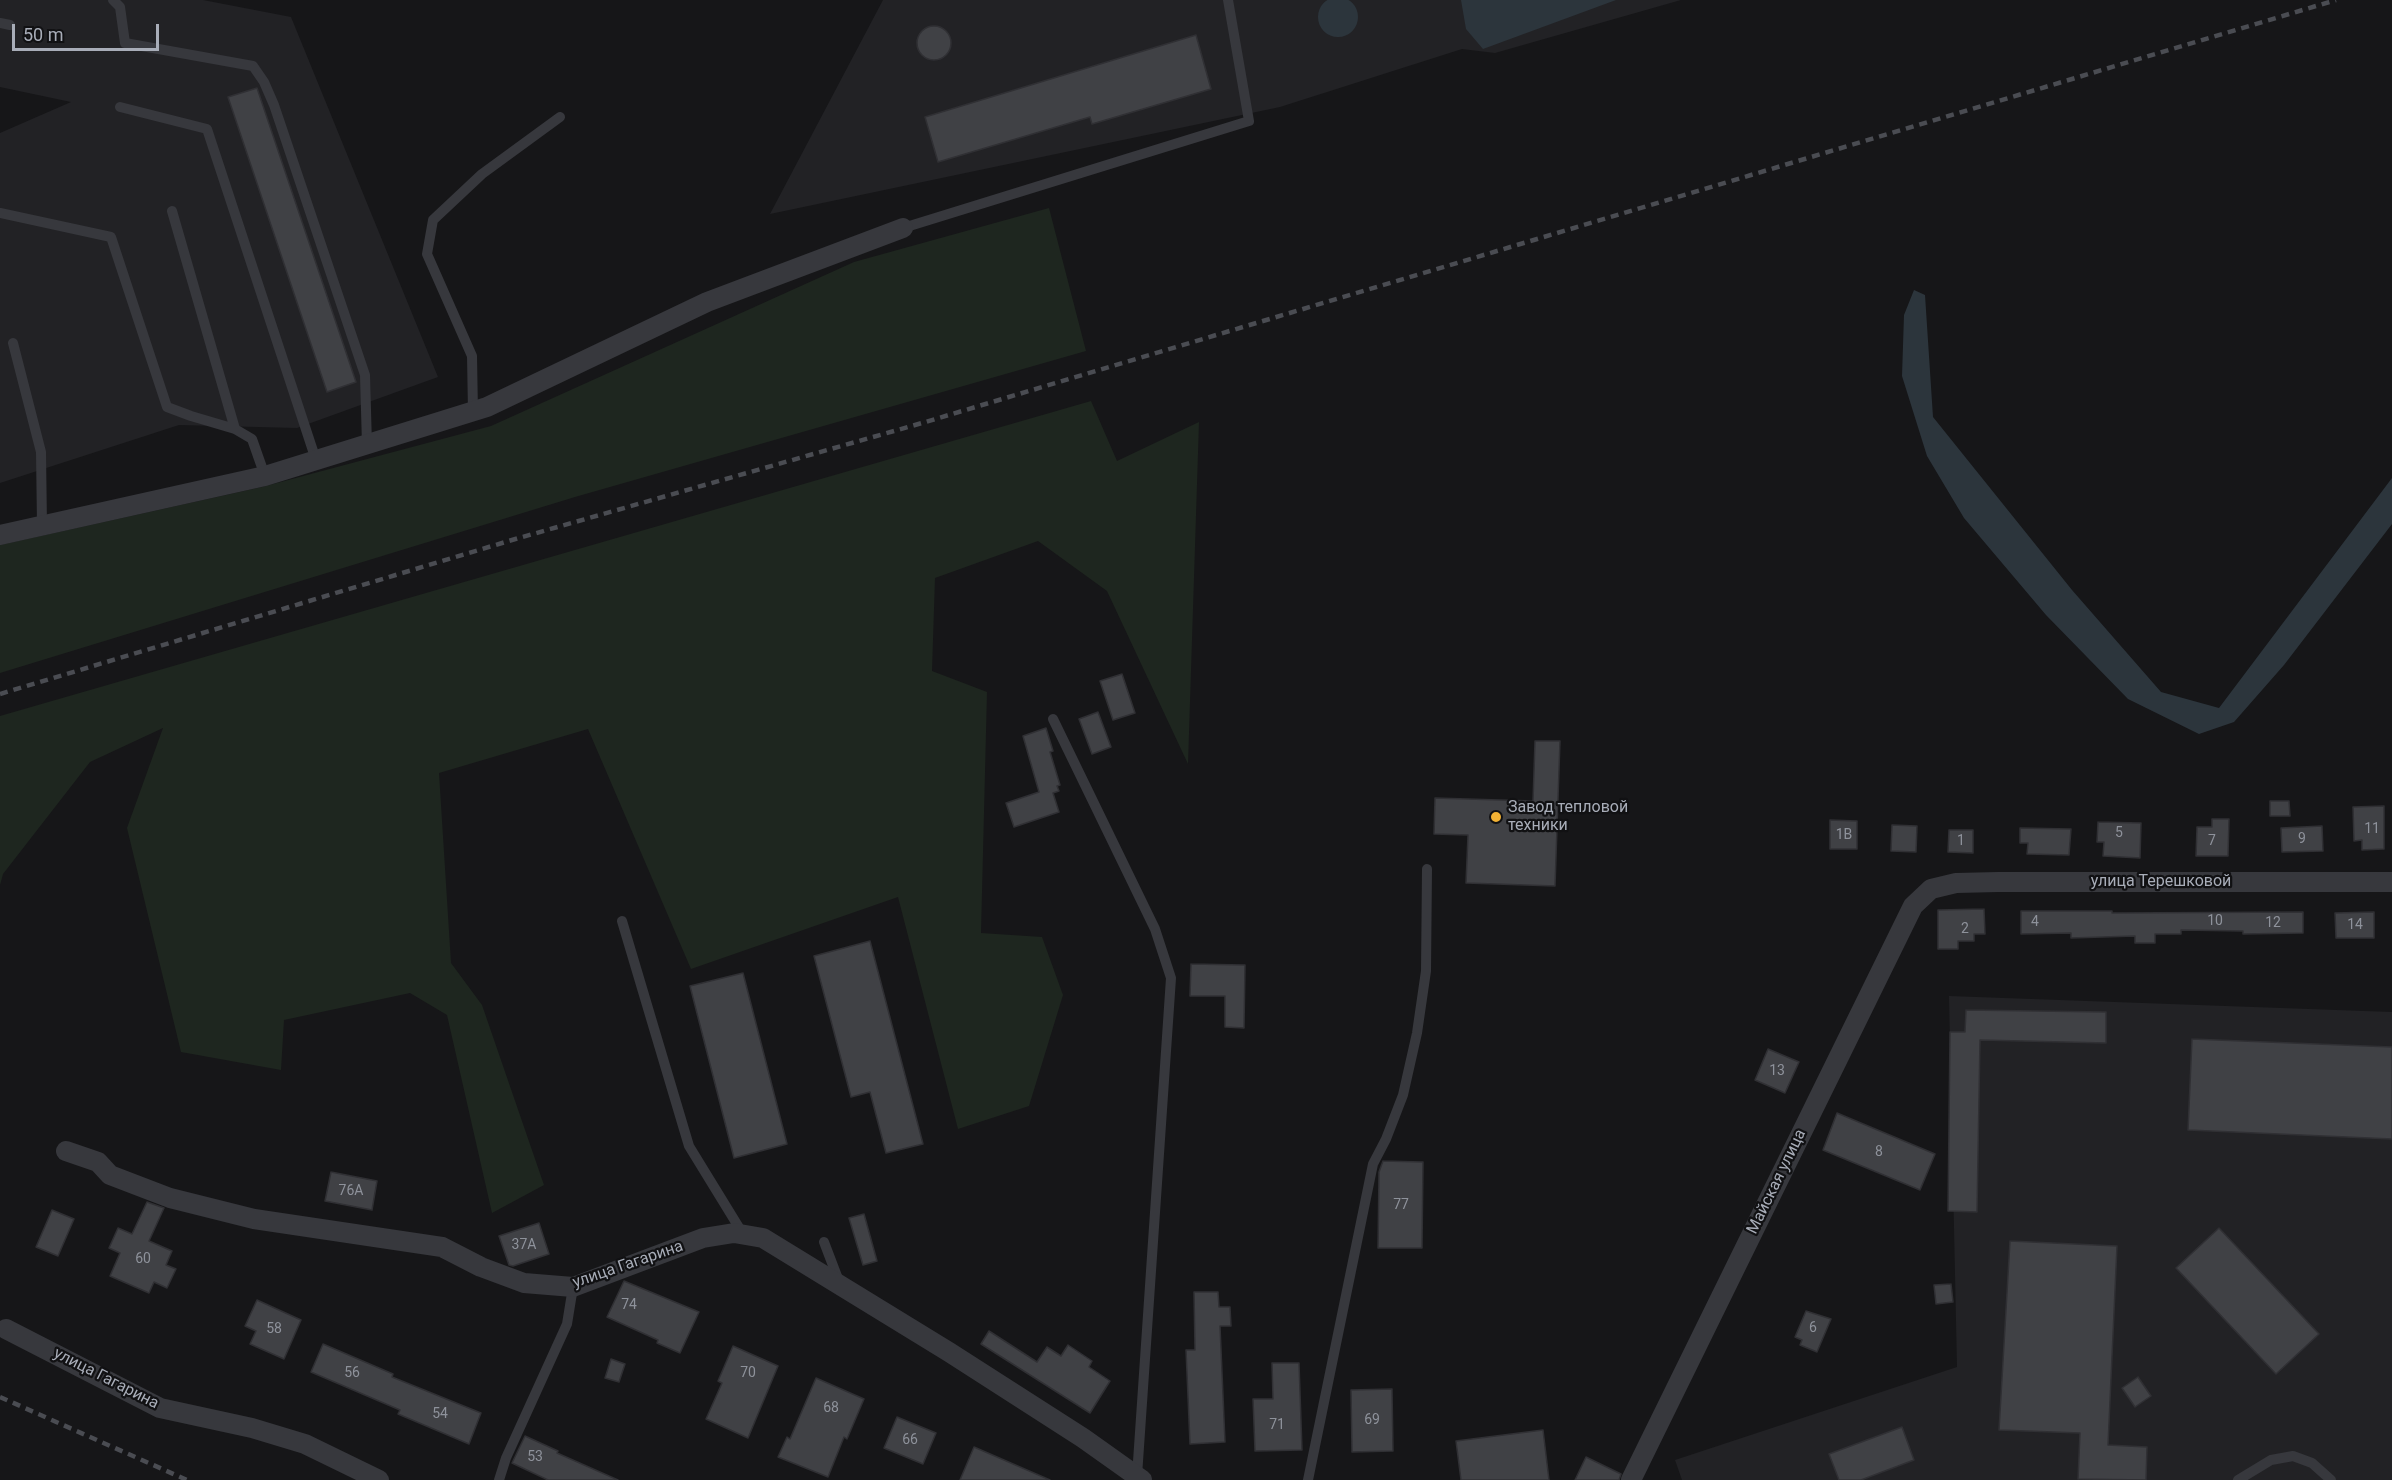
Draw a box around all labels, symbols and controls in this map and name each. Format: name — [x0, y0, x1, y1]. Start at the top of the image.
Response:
scale bar — [15, 12, 162, 50]
text: 50 m — [23, 24, 63, 45]
place label: Завод тепловой техники — [1508, 798, 1628, 836]
marker: Завод тепловой техники — [1489, 810, 1503, 824]
house number: 11 — [2364, 821, 2380, 837]
house number: 5 — [2115, 825, 2123, 841]
house number: 1В — [1836, 827, 1852, 843]
house number: 9 — [2298, 831, 2306, 847]
house number: 1 — [1957, 833, 1965, 849]
house number: 7 — [2208, 833, 2216, 849]
street label: улица Терешковой — [2091, 872, 2231, 892]
house number: 10 — [2207, 913, 2223, 929]
house number: 4 — [2031, 914, 2039, 930]
house number: 12 — [2265, 915, 2281, 931]
house number: 14 — [2347, 917, 2363, 933]
house number: 2 — [1961, 921, 1969, 937]
house number: 13 — [1769, 1063, 1785, 1079]
street label: Майская улица — [1743, 1126, 1811, 1238]
house number: 8 — [1875, 1144, 1883, 1160]
house number: 76А — [339, 1183, 363, 1199]
house number: 77 — [1393, 1197, 1409, 1213]
house number: 37А — [512, 1237, 536, 1253]
street label: улица Гагарина — [570, 1237, 686, 1293]
house number: 60 — [135, 1251, 151, 1267]
house number: 74 — [621, 1297, 637, 1313]
house number: 6 — [1809, 1320, 1817, 1336]
house number: 58 — [266, 1321, 282, 1337]
street label: улица Гагарина — [50, 1344, 162, 1414]
house number: 56 — [344, 1365, 360, 1381]
house number: 70 — [740, 1365, 756, 1381]
house number: 68 — [823, 1400, 839, 1416]
house number: 54 — [432, 1406, 448, 1422]
house number: 69 — [1364, 1412, 1380, 1428]
house number: 71 — [1269, 1417, 1285, 1433]
house number: 66 — [902, 1432, 918, 1448]
house number: 53 — [527, 1449, 543, 1465]

